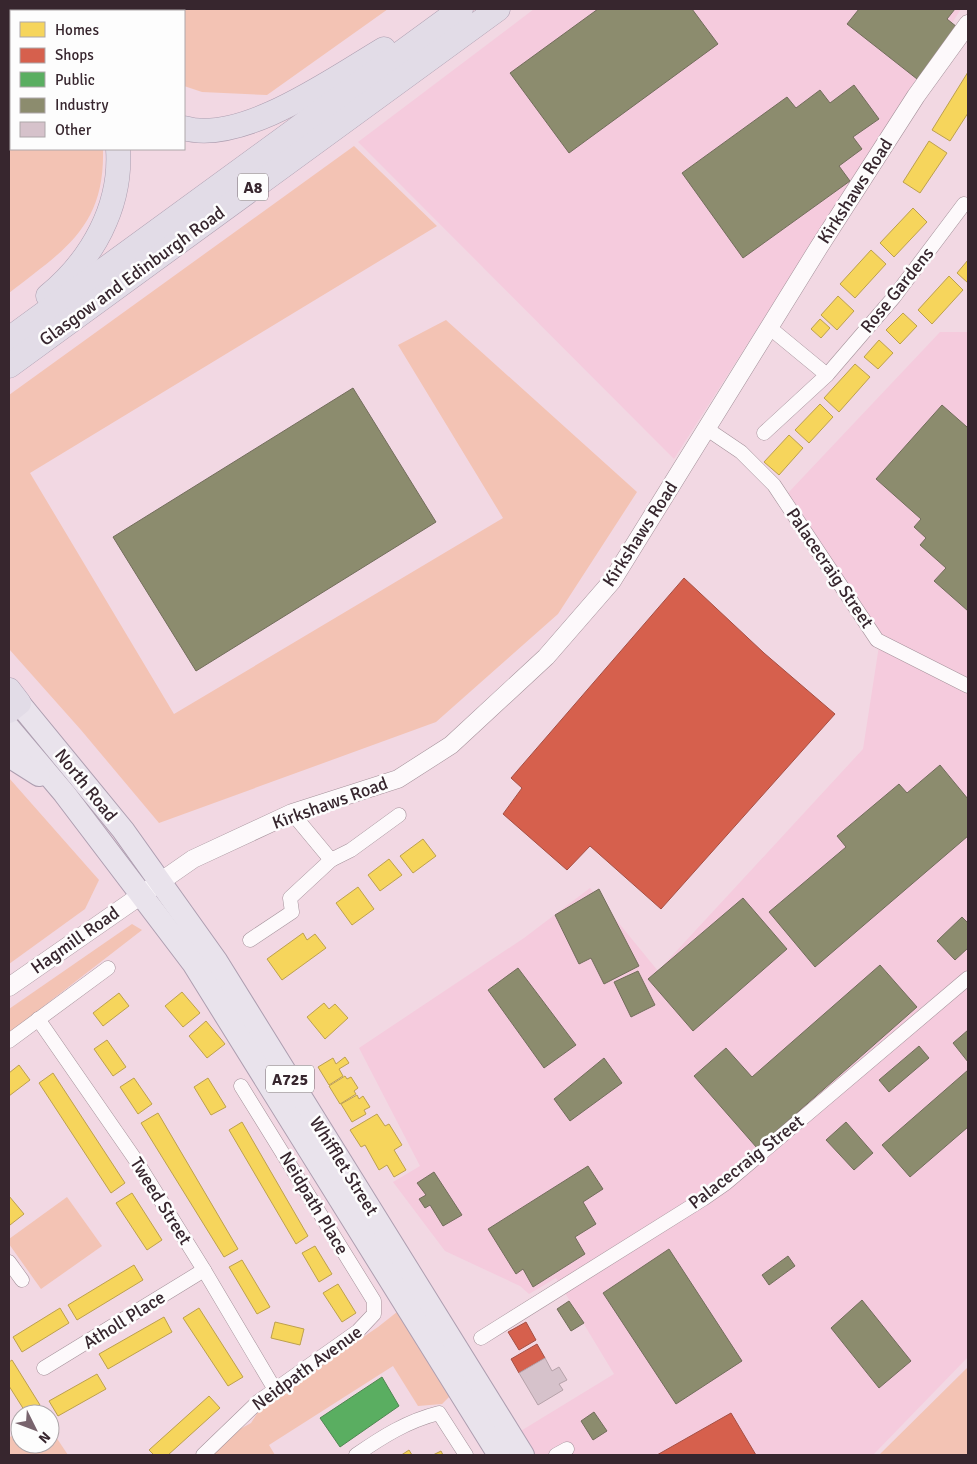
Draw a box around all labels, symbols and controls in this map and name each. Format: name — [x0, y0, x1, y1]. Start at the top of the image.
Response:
legend — [10, 10, 185, 150]
text: Homes — [55, 21, 99, 39]
text: Shops — [55, 46, 94, 64]
text: Public — [55, 71, 95, 89]
text: Industry — [55, 96, 108, 114]
text: Other — [55, 121, 92, 139]
street label: Kirkshaws Road — [813, 134, 897, 248]
road number: A8 — [238, 173, 268, 200]
street label: Glasgow and Edinburgh Road — [35, 201, 229, 351]
street label: Rose Gardens — [856, 243, 938, 337]
street label: Kirkshaws Road — [598, 477, 682, 591]
street label: Palacecraig Street — [782, 504, 878, 632]
street label: North Road — [50, 744, 122, 826]
street label: Kirkshaws Road — [269, 772, 391, 834]
street label: Hagmill Road — [27, 902, 123, 978]
road number: A725 — [266, 1066, 314, 1092]
street label: Palacecraig Street — [684, 1110, 808, 1214]
street label: Whifflet Street — [305, 1112, 383, 1220]
street label: Neidpath Place — [275, 1148, 353, 1258]
street label: Tweed Street — [125, 1153, 197, 1249]
street label: Atholl Place — [79, 1286, 169, 1354]
street label: Neidpath Avenue — [248, 1321, 366, 1415]
north arrow — [10, 1404, 60, 1454]
text: N — [35, 1428, 54, 1447]

